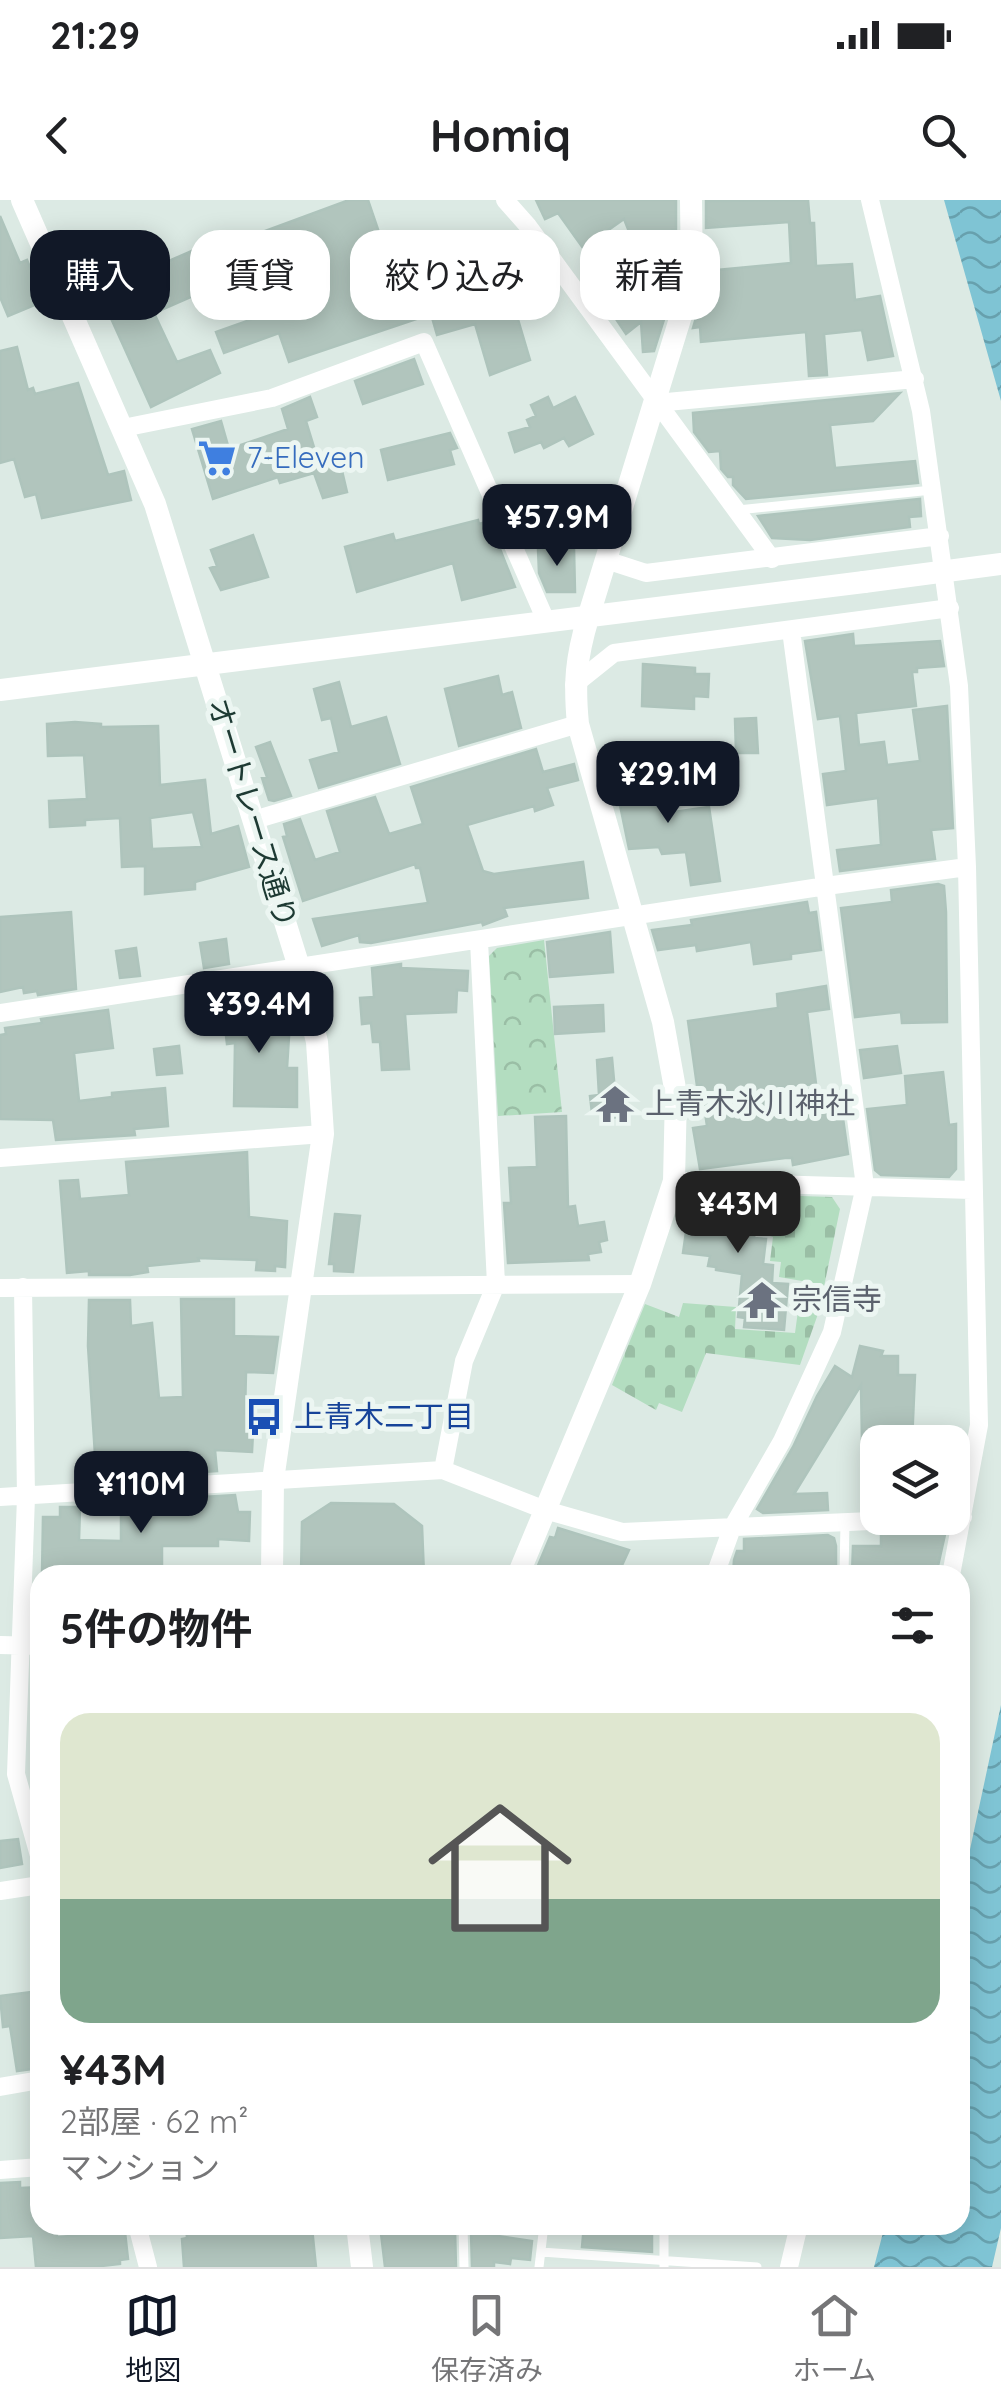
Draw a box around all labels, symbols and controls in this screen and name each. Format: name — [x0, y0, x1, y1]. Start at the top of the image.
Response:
text: 21:29 — [50, 11, 140, 59]
text: Homiq — [430, 107, 571, 163]
icon: back — [30, 108, 85, 163]
icon: search — [916, 108, 971, 163]
chip: 購入 — [30, 230, 170, 320]
chip: 賃貸 — [190, 230, 330, 320]
chip: 絞り込み — [350, 230, 560, 320]
chip: 新着 — [580, 230, 720, 320]
supermarket icon: 7-Eleven — [196, 437, 238, 479]
place label: 7-Eleven — [247, 438, 365, 476]
pin: ¥57.9M — [476, 484, 638, 569]
text: ¥57.9M — [504, 496, 610, 536]
street label: オートレース通り — [200, 693, 306, 932]
pin: ¥29.1M — [587, 741, 749, 826]
text: ¥29.1M — [618, 753, 718, 793]
pin: ¥39.4M — [178, 971, 340, 1056]
text: ¥39.4M — [206, 983, 312, 1023]
temple icon: 上青木氷川神社 — [594, 1083, 636, 1125]
place label: 上青木氷川神社 — [645, 1084, 855, 1122]
pin: ¥43M — [679, 1171, 797, 1256]
text: ¥43M — [697, 1183, 779, 1223]
temple icon: 宗信寺 — [741, 1279, 783, 1321]
place label: 宗信寺 — [792, 1280, 882, 1318]
bus stop icon: 上青木二丁目 — [243, 1396, 285, 1438]
place label: 上青木二丁目 — [294, 1397, 474, 1435]
map controls — [860, 1425, 970, 1535]
button: layers — [860, 1425, 970, 1535]
pin: ¥110M — [71, 1451, 211, 1536]
text: ¥110M — [96, 1463, 186, 1503]
icon: filters — [885, 1598, 940, 1653]
text: 5件の物件 — [60, 1602, 252, 1655]
icon: home — [410, 1778, 590, 1958]
text: ¥43M — [60, 2043, 167, 2096]
text: 2部屋 · 62 m² — [60, 2101, 248, 2141]
text: マンション — [60, 2147, 220, 2187]
tab: 地図 — [125, 2288, 181, 2388]
tab: 保存済み — [431, 2288, 543, 2388]
tab: ホーム — [793, 2288, 876, 2388]

